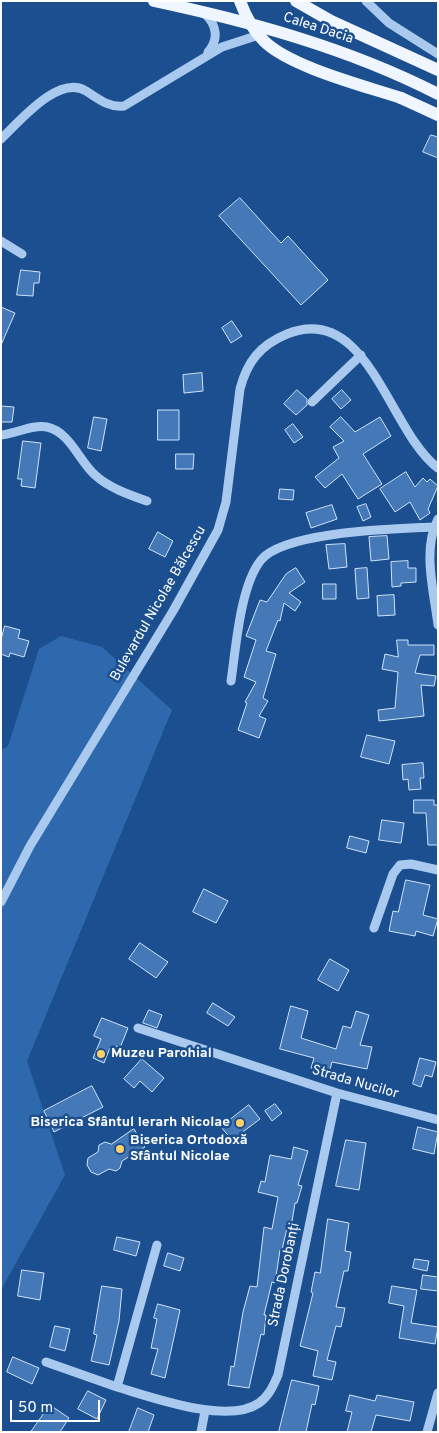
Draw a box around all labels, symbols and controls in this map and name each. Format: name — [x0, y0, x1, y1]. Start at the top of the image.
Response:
street label: Calea Dacia — [281, 10, 355, 48]
street label: Bulevardul Nicolae Bălcescu — [108, 523, 210, 685]
place label: Muzeu Parohial — [111, 1046, 212, 1062]
marker: Muzeu Parohial — [95, 1048, 107, 1060]
street label: Strada Nucilor — [310, 1063, 400, 1103]
place label: Biserica Sfântul Ierarh Nicolae — [30, 1115, 230, 1131]
marker: Biserica Sfântul Ierarh Nicolae — [234, 1117, 246, 1129]
place label: Biserica Ortodoxă Sfântul Nicolae — [130, 1133, 248, 1166]
marker: Biserica Ortodoxă Sfântul Nicolae — [114, 1143, 126, 1155]
street label: Strada Dorobanți — [266, 1221, 304, 1329]
scale bar — [12, 1390, 102, 1422]
text: 50 m — [18, 1399, 53, 1418]

